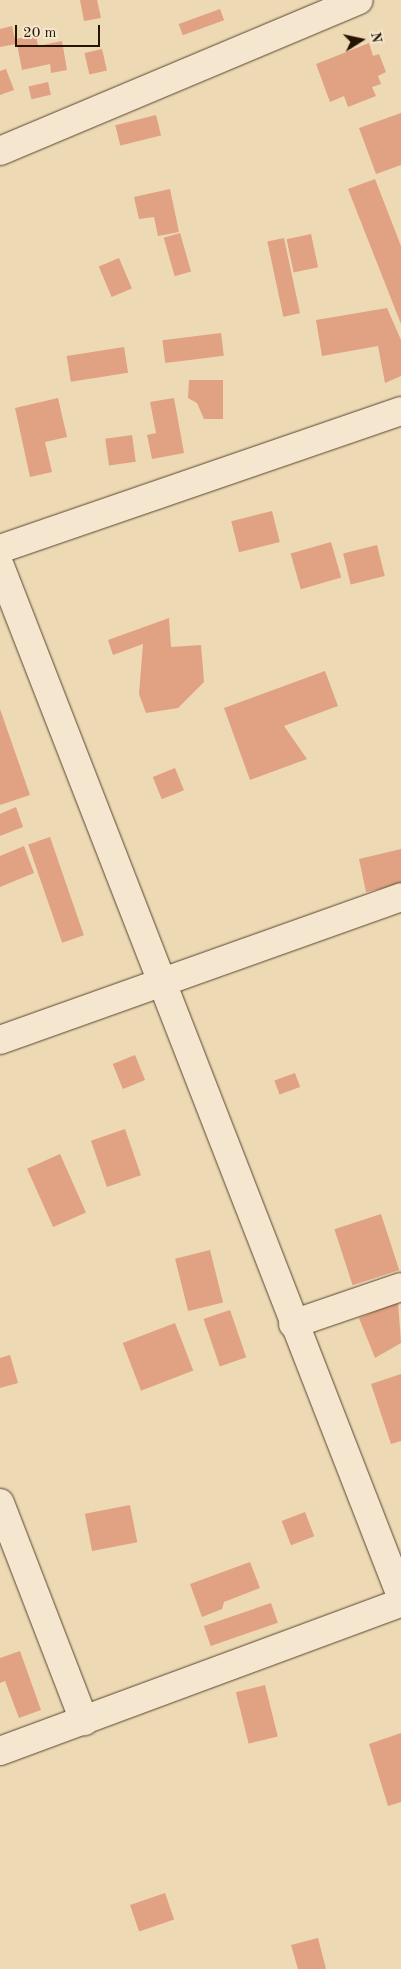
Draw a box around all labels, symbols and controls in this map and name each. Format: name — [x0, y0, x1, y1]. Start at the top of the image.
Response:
scale bar — [18, 15, 102, 47]
north arrow — [336, 15, 386, 65]
text: 20 m — [23, 26, 57, 41]
text: N — [368, 31, 384, 44]

